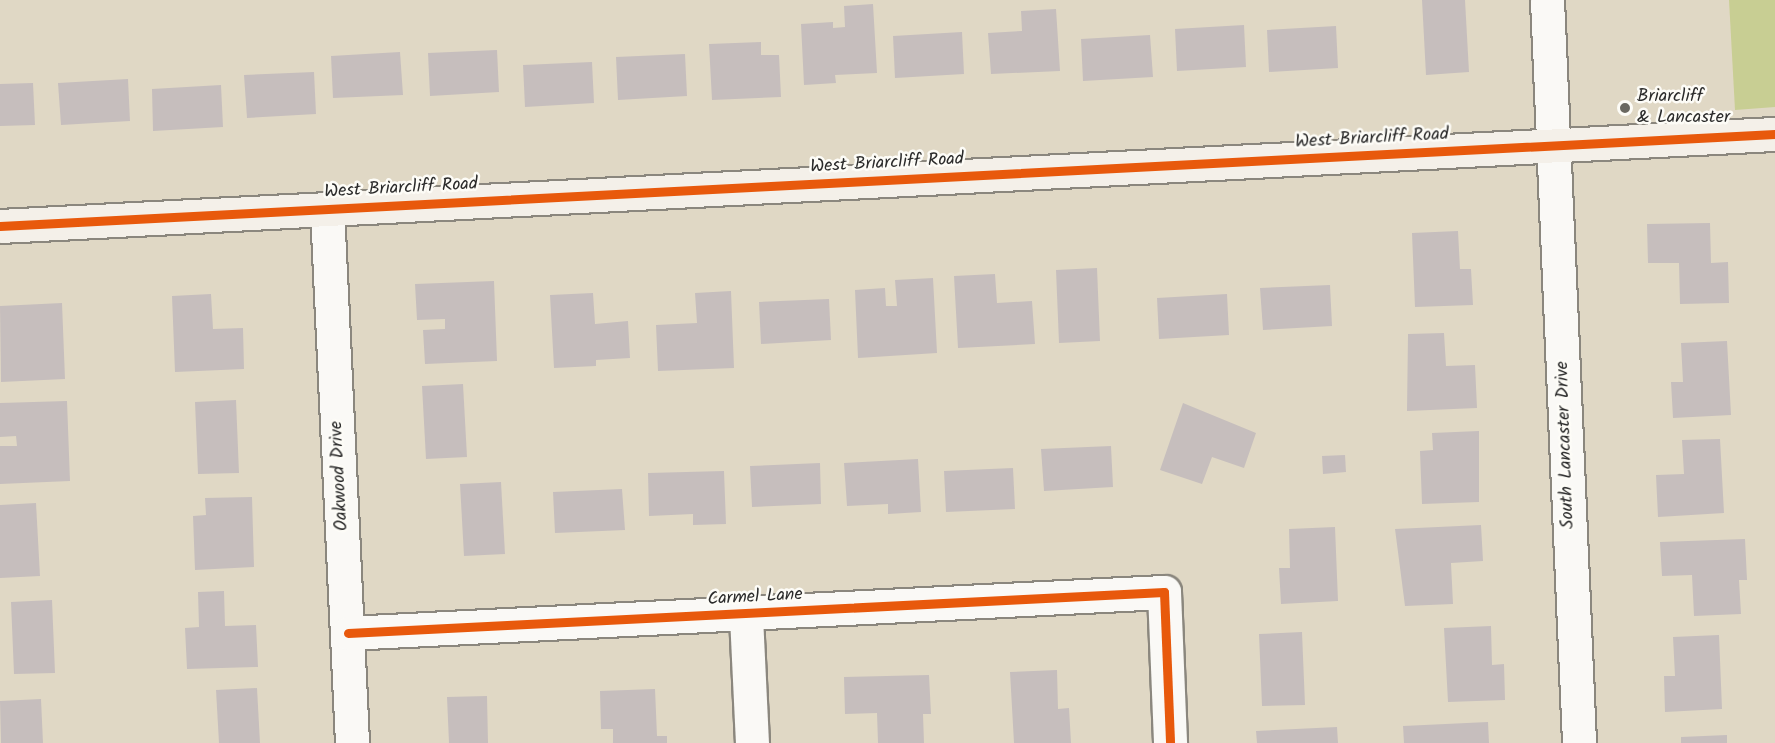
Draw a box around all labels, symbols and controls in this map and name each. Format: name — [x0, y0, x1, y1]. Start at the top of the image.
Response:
place label: Briarcliff & Lancaster — [1637, 87, 1730, 130]
marker: Briarcliff & Lancaster — [1618, 101, 1632, 115]
street label: West Briarcliff Road — [1295, 124, 1449, 154]
street label: West Briarcliff Road — [810, 149, 964, 179]
street label: West Briarcliff Road — [324, 174, 478, 204]
street label: South Lancaster Drive — [1552, 361, 1580, 529]
street label: Oakwood Drive — [326, 420, 354, 532]
street label: Carmel Lane — [707, 585, 803, 611]

